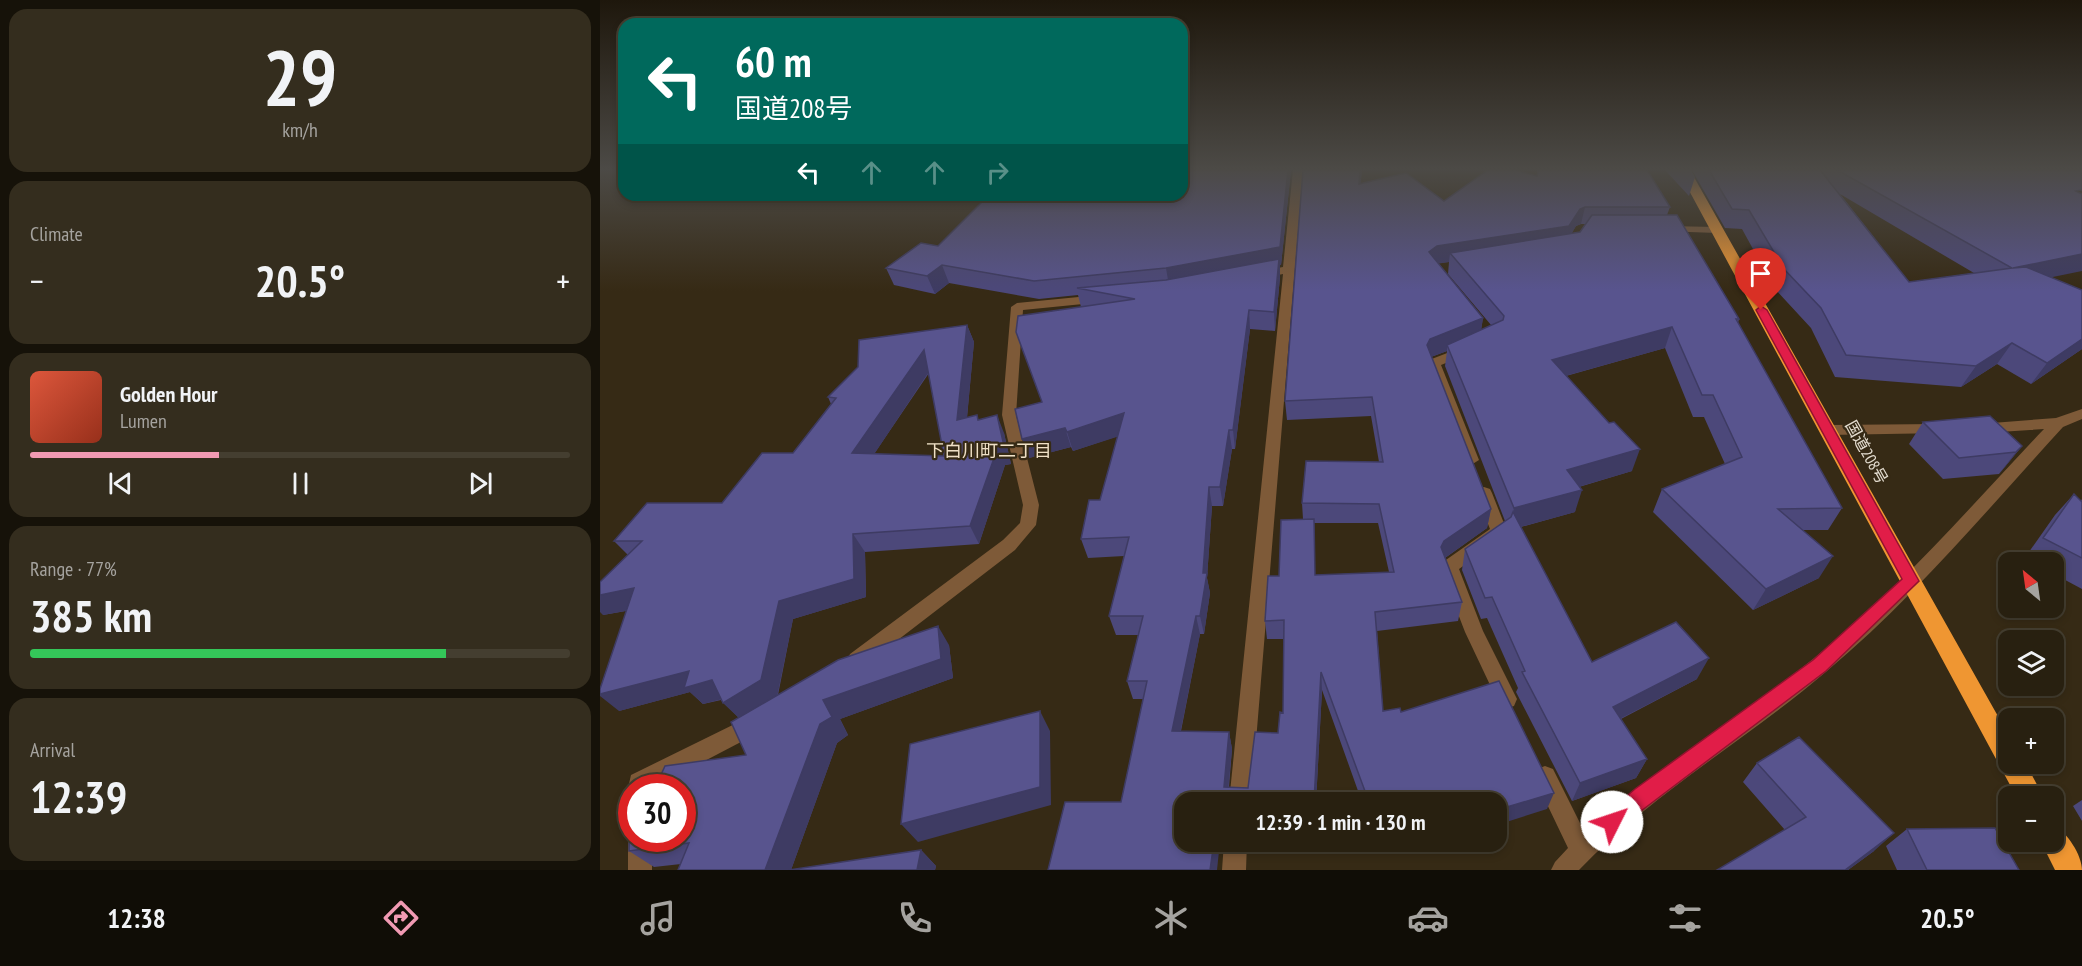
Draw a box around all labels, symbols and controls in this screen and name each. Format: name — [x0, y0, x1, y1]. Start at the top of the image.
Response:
text: 29 — [263, 27, 337, 128]
text: 60 m — [735, 34, 812, 89]
icon: left — [636, 42, 714, 120]
text: 国道208号 — [735, 91, 852, 125]
text: km/h — [282, 117, 318, 143]
icon: left — [792, 156, 825, 189]
icon: ahead — [855, 156, 888, 189]
icon: ahead — [918, 156, 951, 189]
icon: right — [981, 156, 1014, 189]
text: Climate — [30, 221, 83, 247]
pin — [1735, 248, 1786, 310]
text: 20.5° — [255, 251, 345, 309]
icon: arrive — [1744, 257, 1777, 290]
text: − — [30, 259, 44, 302]
text: + — [556, 259, 570, 302]
text: Golden Hour — [120, 380, 218, 408]
text: Lumen — [120, 408, 167, 434]
street label: 国道208号 — [1841, 417, 1893, 487]
district label: 下白川町二丁目 — [926, 439, 1052, 462]
icon: previous — [104, 467, 137, 500]
icon: pause — [284, 467, 317, 500]
icon: next — [464, 467, 497, 500]
north arrow — [1998, 552, 2064, 618]
map controls — [1998, 552, 2064, 852]
text: Range · 77% — [30, 556, 117, 582]
text: 385 km — [30, 586, 152, 644]
button: layers — [1998, 630, 2064, 696]
button: + — [1998, 708, 2064, 774]
text: Arrival — [30, 737, 75, 763]
text: 12:39 — [30, 767, 127, 825]
speed limit sign: 30 — [618, 774, 696, 852]
button: − — [1998, 786, 2064, 852]
position arrow — [1580, 790, 1644, 854]
text: 12:39 · 1 min · 130 m — [1255, 808, 1426, 836]
icon: directions — [380, 897, 422, 939]
icon: music — [637, 897, 679, 939]
icon: phone — [894, 897, 936, 939]
icon: climate — [1150, 897, 1192, 939]
icon: car — [1407, 897, 1449, 939]
icon: filters — [1664, 897, 1706, 939]
text: 12:38 — [107, 901, 166, 935]
text: 20.5° — [1920, 901, 1975, 935]

